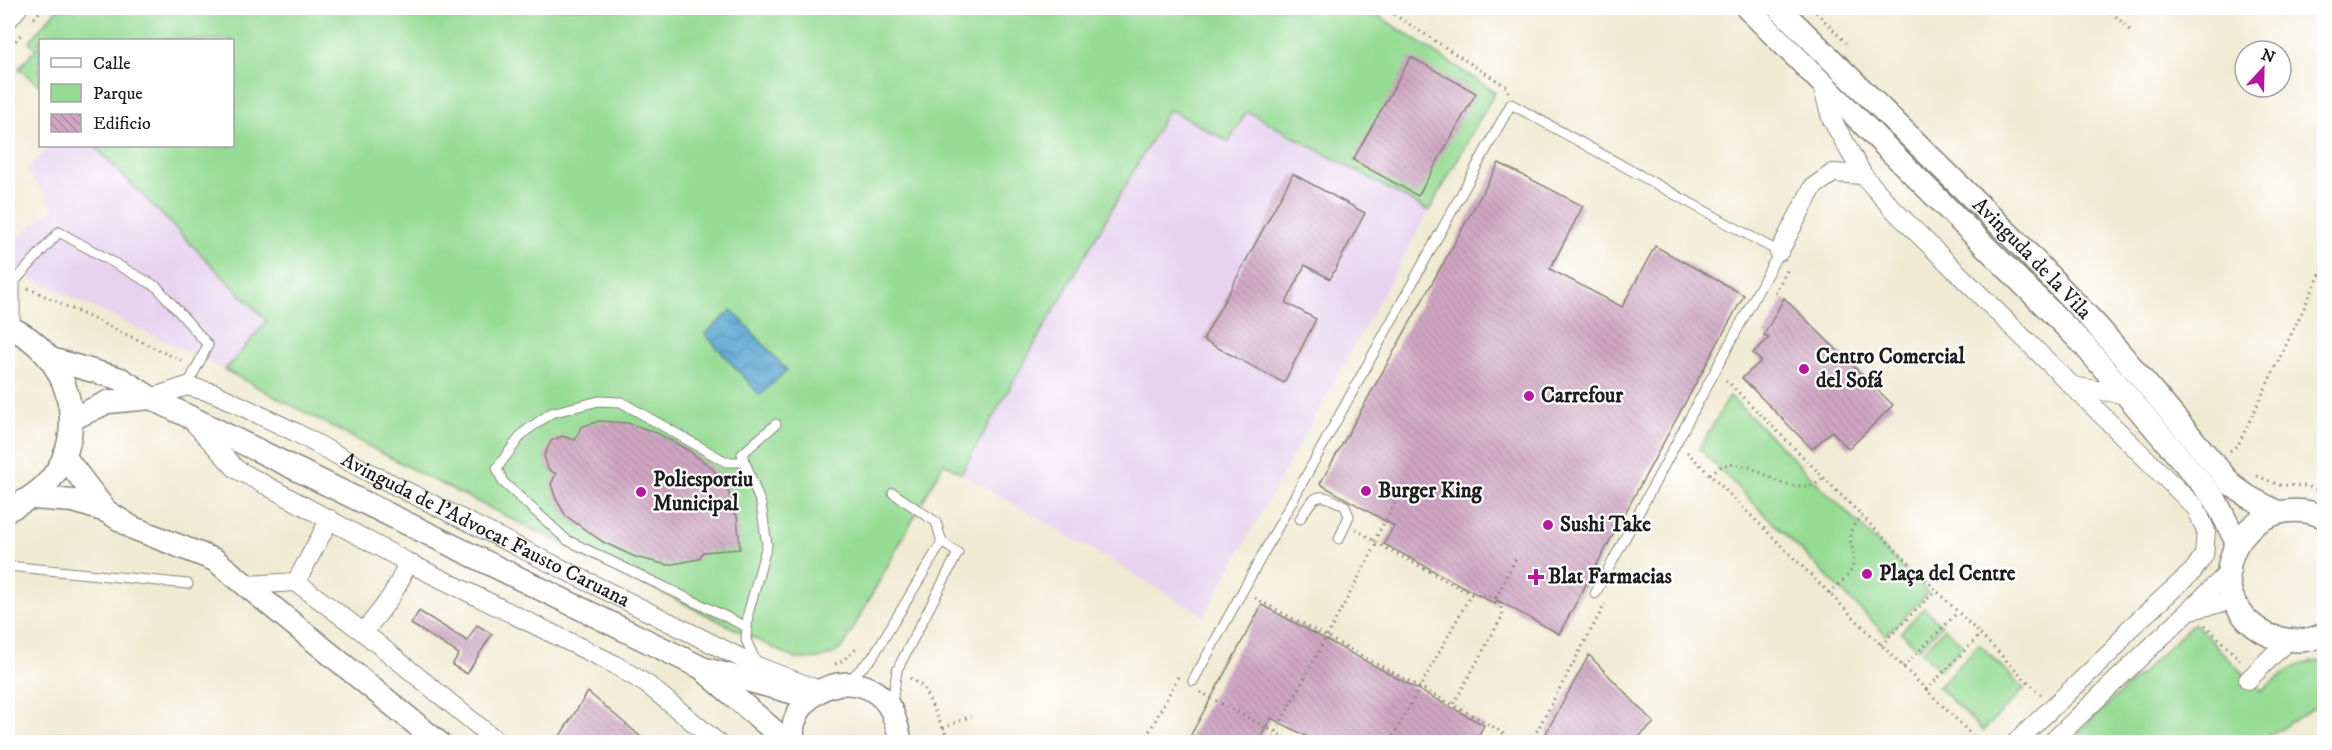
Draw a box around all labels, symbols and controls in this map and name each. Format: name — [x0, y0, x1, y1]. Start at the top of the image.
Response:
legend — [39, 39, 234, 147]
north arrow — [2233, 39, 2293, 99]
text: N — [2258, 44, 2278, 68]
text: Calle — [93, 53, 131, 75]
text: Parque — [93, 83, 143, 105]
text: Edificio — [93, 113, 151, 135]
street label: Avinguda de la Vila — [1967, 192, 2097, 325]
place label: Centro Comercial del Sofá — [1816, 344, 1965, 394]
marker: Centro Comercial del Sofá — [1797, 362, 1811, 376]
place label: Carrefour — [1541, 383, 1624, 409]
marker: Carrefour — [1522, 389, 1536, 403]
street label: Avinguda de l'Advocat Fausto Caruana — [337, 447, 634, 613]
place label: Poliesportiu Municipal — [653, 467, 753, 517]
place label: Burger King — [1378, 478, 1483, 504]
marker: Burger King — [1359, 484, 1373, 498]
marker: Poliesportiu Municipal — [634, 485, 648, 499]
place label: Sushi Take — [1560, 512, 1651, 538]
marker: Sushi Take — [1541, 518, 1555, 532]
place label: Plaça del Centre — [1879, 561, 2016, 587]
place label: Blat Farmacias — [1548, 564, 1672, 590]
marker: Plaça del Centre — [1860, 567, 1874, 581]
marker: Blat Farmacias — [1529, 570, 1543, 584]

